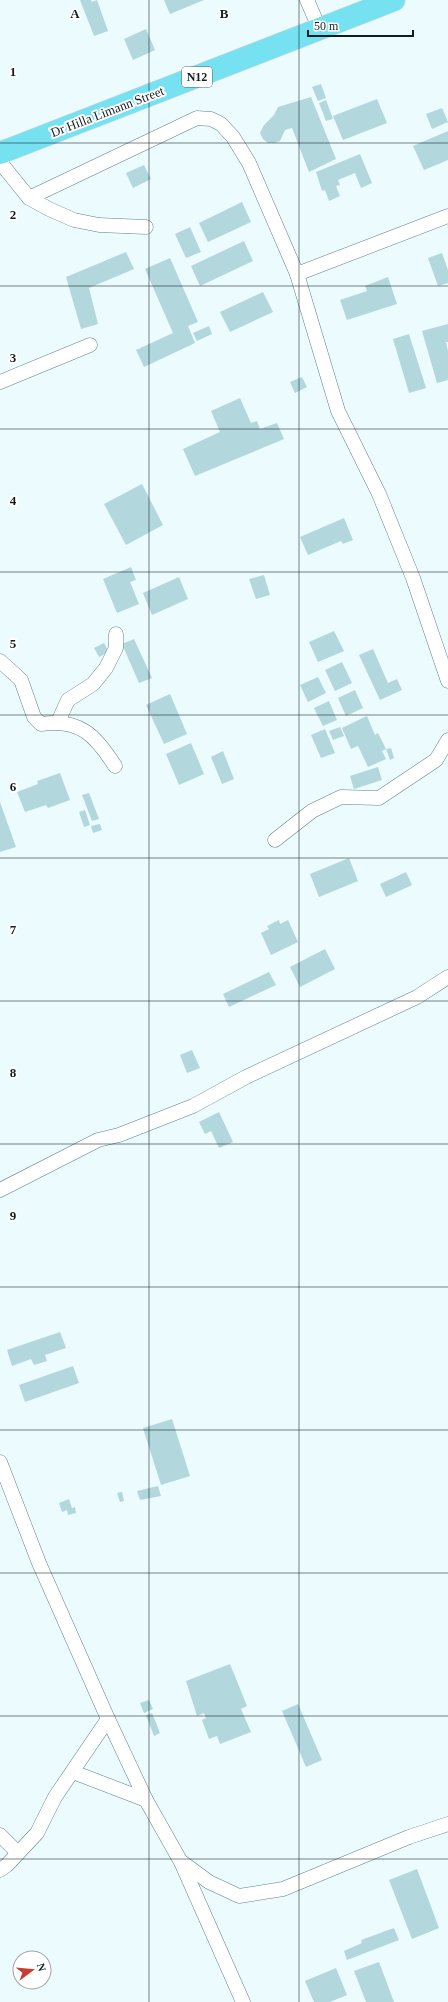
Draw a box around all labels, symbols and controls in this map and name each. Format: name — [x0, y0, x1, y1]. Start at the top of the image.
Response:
text: A — [70, 6, 80, 21]
text: B — [220, 6, 229, 21]
scale bar — [308, 12, 413, 38]
text: 50 m — [314, 19, 339, 33]
text: 1 — [10, 64, 16, 79]
road number: N12 — [182, 67, 212, 87]
street label: Dr Hilla Limann Street — [48, 83, 166, 140]
text: 2 — [10, 207, 16, 222]
text: 3 — [10, 350, 17, 365]
text: 4 — [10, 493, 17, 508]
text: 5 — [10, 636, 17, 651]
text: 6 — [10, 779, 17, 794]
text: 7 — [10, 922, 17, 937]
text: 8 — [10, 1065, 17, 1080]
text: 9 — [10, 1208, 17, 1223]
north arrow — [12, 1950, 52, 1990]
text: N — [35, 1962, 48, 1973]

